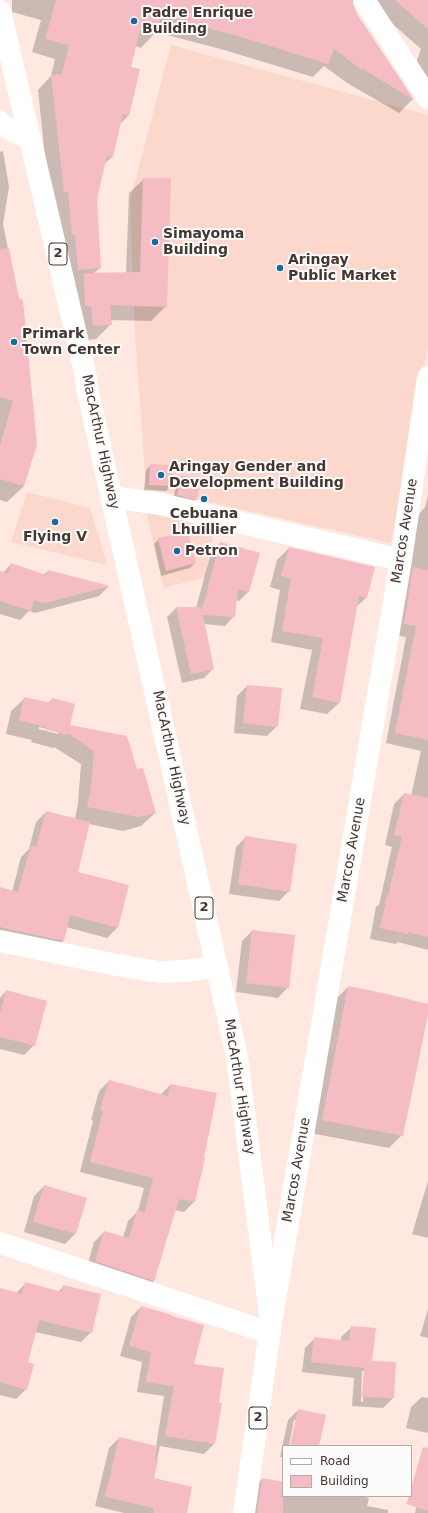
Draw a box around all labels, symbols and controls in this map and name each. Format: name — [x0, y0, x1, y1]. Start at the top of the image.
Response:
place label: Padre Enrique Building — [142, 5, 253, 38]
marker: Padre Enrique Building — [129, 16, 139, 26]
place label: Simayoma Building — [163, 226, 244, 258]
marker: Simayoma Building — [150, 237, 160, 247]
road number: 2 — [49, 243, 67, 265]
place label: Aringay Public Market — [288, 252, 396, 284]
marker: Aringay Public Market — [275, 263, 285, 273]
place label: Primark Town Center — [22, 326, 120, 358]
marker: Primark Town Center — [9, 337, 19, 347]
street label: MacArthur Highway — [77, 373, 123, 511]
place label: Aringay Gender and Development Building — [169, 459, 344, 492]
marker: Aringay Gender and Development Building — [156, 470, 166, 480]
street label: Marcos Avenue — [388, 477, 422, 585]
marker: Cebuana Lhuillier — [199, 494, 209, 504]
place label: Cebuana Lhuillier — [170, 506, 238, 538]
marker: Flying V — [50, 517, 60, 527]
place label: Flying V — [23, 529, 87, 545]
place label: Petron — [185, 543, 238, 559]
marker: Petron — [172, 546, 182, 556]
street label: MacArthur Highway — [148, 689, 194, 827]
street label: Marcos Avenue — [335, 796, 369, 904]
road number: 2 — [195, 897, 213, 919]
street label: MacArthur Highway — [220, 1018, 258, 1156]
street label: Marcos Avenue — [280, 1116, 314, 1224]
road number: 2 — [249, 1407, 267, 1429]
legend — [282, 1445, 412, 1497]
text: Road — [320, 1454, 350, 1468]
text: Building — [320, 1474, 369, 1488]

